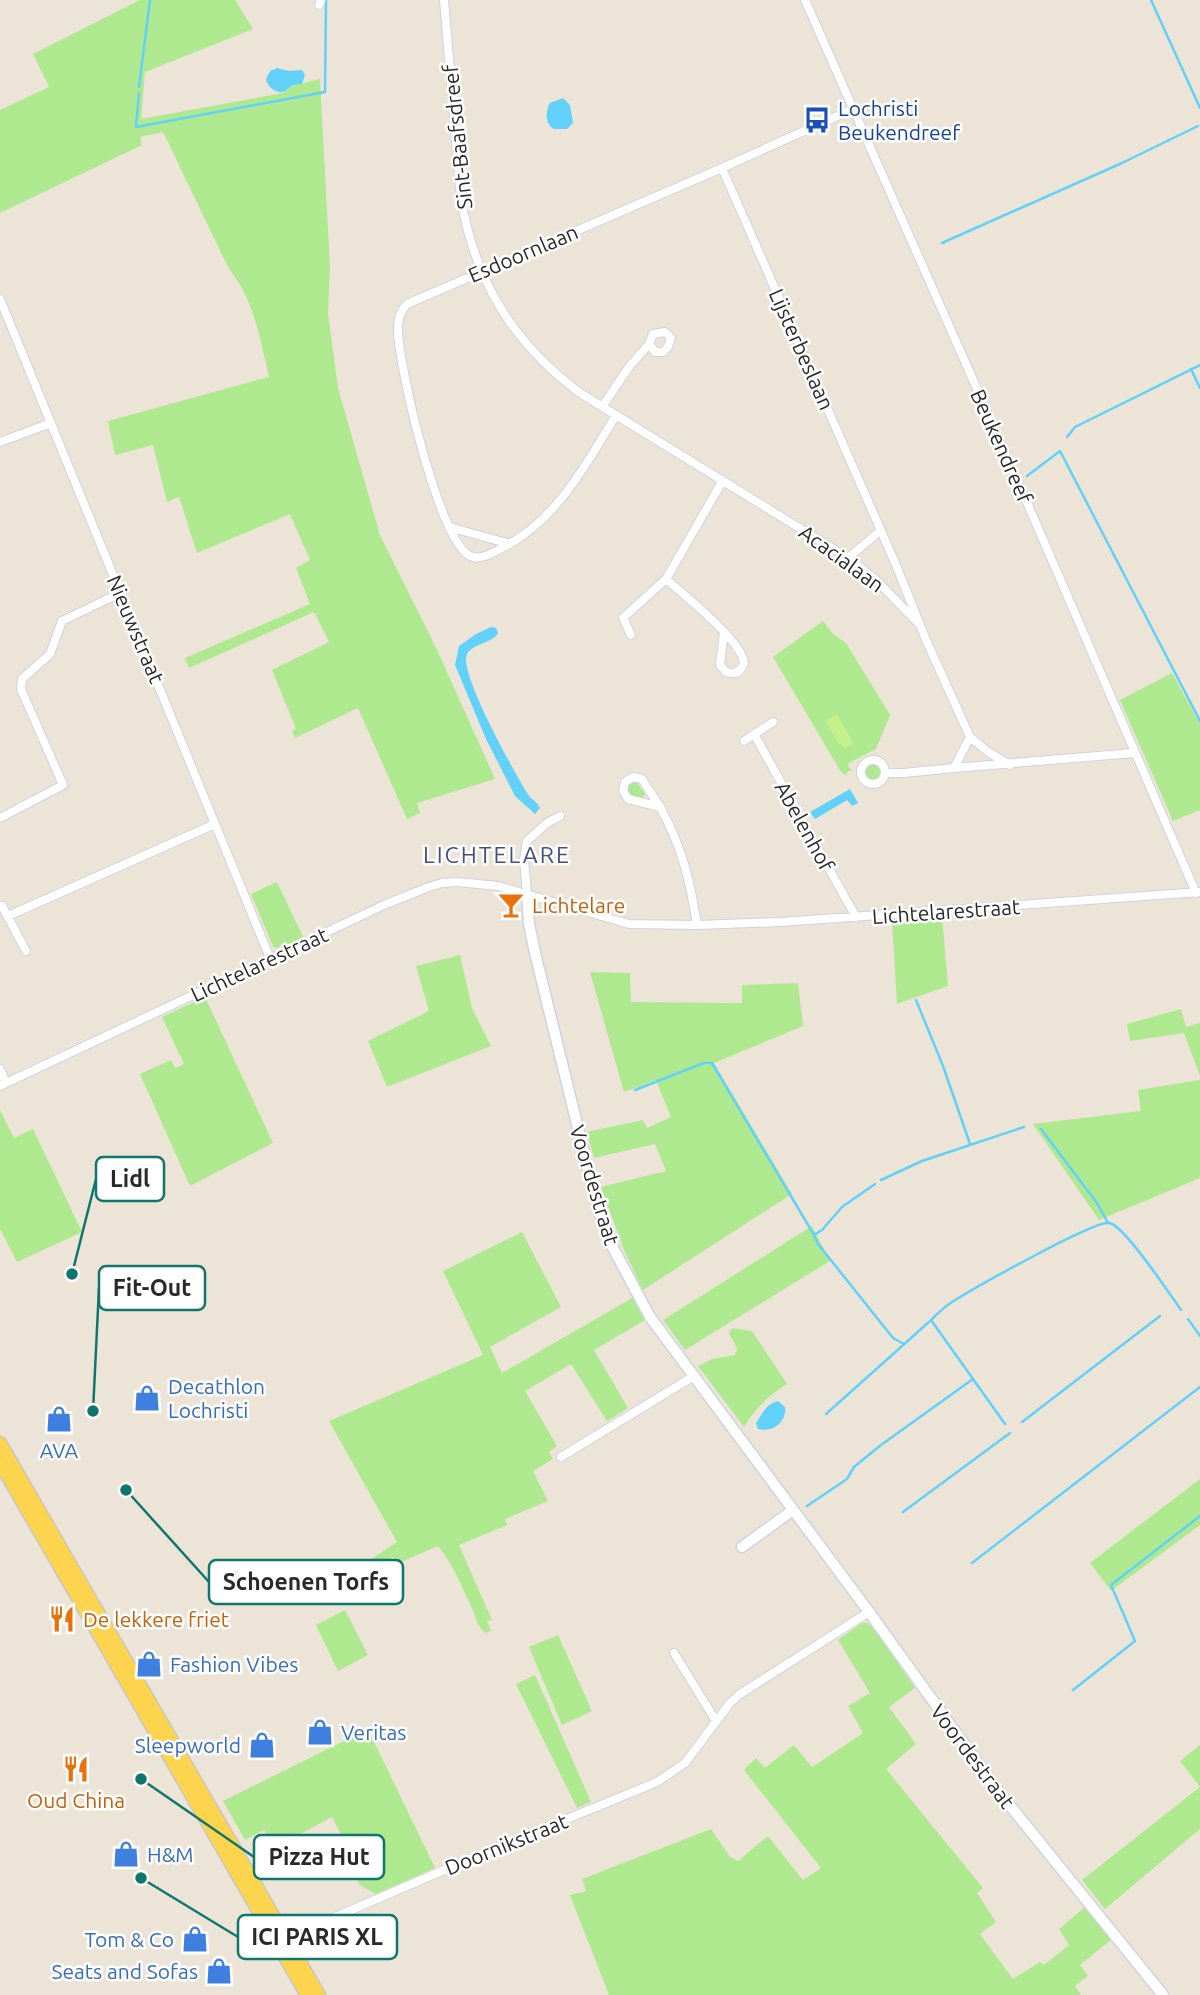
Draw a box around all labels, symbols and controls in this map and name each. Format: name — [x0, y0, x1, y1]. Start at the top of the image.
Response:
street label: Sint-Baafsdreef — [437, 62, 477, 211]
place label: Lochristi Beukendreef — [838, 96, 961, 144]
bus stop icon: Lochristi Beukendreef — [802, 105, 832, 135]
street label: Esdoornlaan — [465, 219, 581, 287]
street label: Lijsterbeslaan — [765, 285, 839, 413]
street label: Beukendreef — [966, 385, 1038, 508]
street label: Acacialaan — [795, 519, 889, 597]
street label: Nieuwstraat — [102, 571, 170, 687]
street label: Abelenhof — [771, 777, 840, 876]
district label: LICHTELARE — [423, 842, 571, 867]
bar icon: Lichtelare — [496, 890, 526, 920]
place label: Lichtelare — [532, 893, 625, 917]
street label: Lichtelarestraat — [871, 894, 1021, 928]
street label: Lichtelarestraat — [187, 922, 331, 1006]
street label: Voordestraat — [565, 1122, 625, 1248]
callout: Lidl — [96, 1157, 164, 1201]
text: Lidl — [110, 1166, 150, 1191]
callout: Fit-Out — [99, 1266, 205, 1310]
text: Fit-Out — [113, 1275, 191, 1300]
place label: Decathlon Lochristi — [168, 1374, 265, 1422]
shop icon: Decathlon Lochristi — [132, 1383, 162, 1413]
shop icon: AVA — [44, 1404, 74, 1434]
place label: AVA — [40, 1438, 79, 1462]
callout: Schoenen Torfs — [209, 1560, 403, 1604]
text: Schoenen Torfs — [223, 1569, 389, 1594]
restaurant icon: De lekkere friet — [47, 1604, 77, 1634]
place label: De lekkere friet — [83, 1607, 229, 1631]
shop icon: Fashion Vibes — [134, 1649, 164, 1679]
place label: Fashion Vibes — [170, 1652, 298, 1676]
street label: Voordestraat — [926, 1699, 1020, 1813]
shop icon: Veritas — [305, 1717, 335, 1747]
place label: Veritas — [341, 1720, 406, 1744]
shop icon: Sleepworld — [247, 1730, 277, 1760]
place label: Sleepworld — [135, 1733, 241, 1757]
restaurant icon: Oud China — [61, 1754, 91, 1784]
place label: Oud China — [27, 1788, 125, 1812]
street label: Doornikstraat — [441, 1808, 571, 1880]
callout: Pizza Hut — [254, 1835, 384, 1879]
shop icon: H&M — [111, 1839, 141, 1869]
place label: H&M — [147, 1842, 194, 1866]
text: Pizza Hut — [268, 1844, 370, 1869]
callout: ICI PARIS XL — [238, 1915, 397, 1959]
shop icon: Tom & Co — [180, 1924, 210, 1954]
text: ICI PARIS XL — [251, 1924, 383, 1949]
place label: Tom & Co — [84, 1927, 174, 1951]
shop icon: Seats and Sofas — [204, 1956, 234, 1986]
place label: Seats and Sofas — [51, 1959, 198, 1983]

